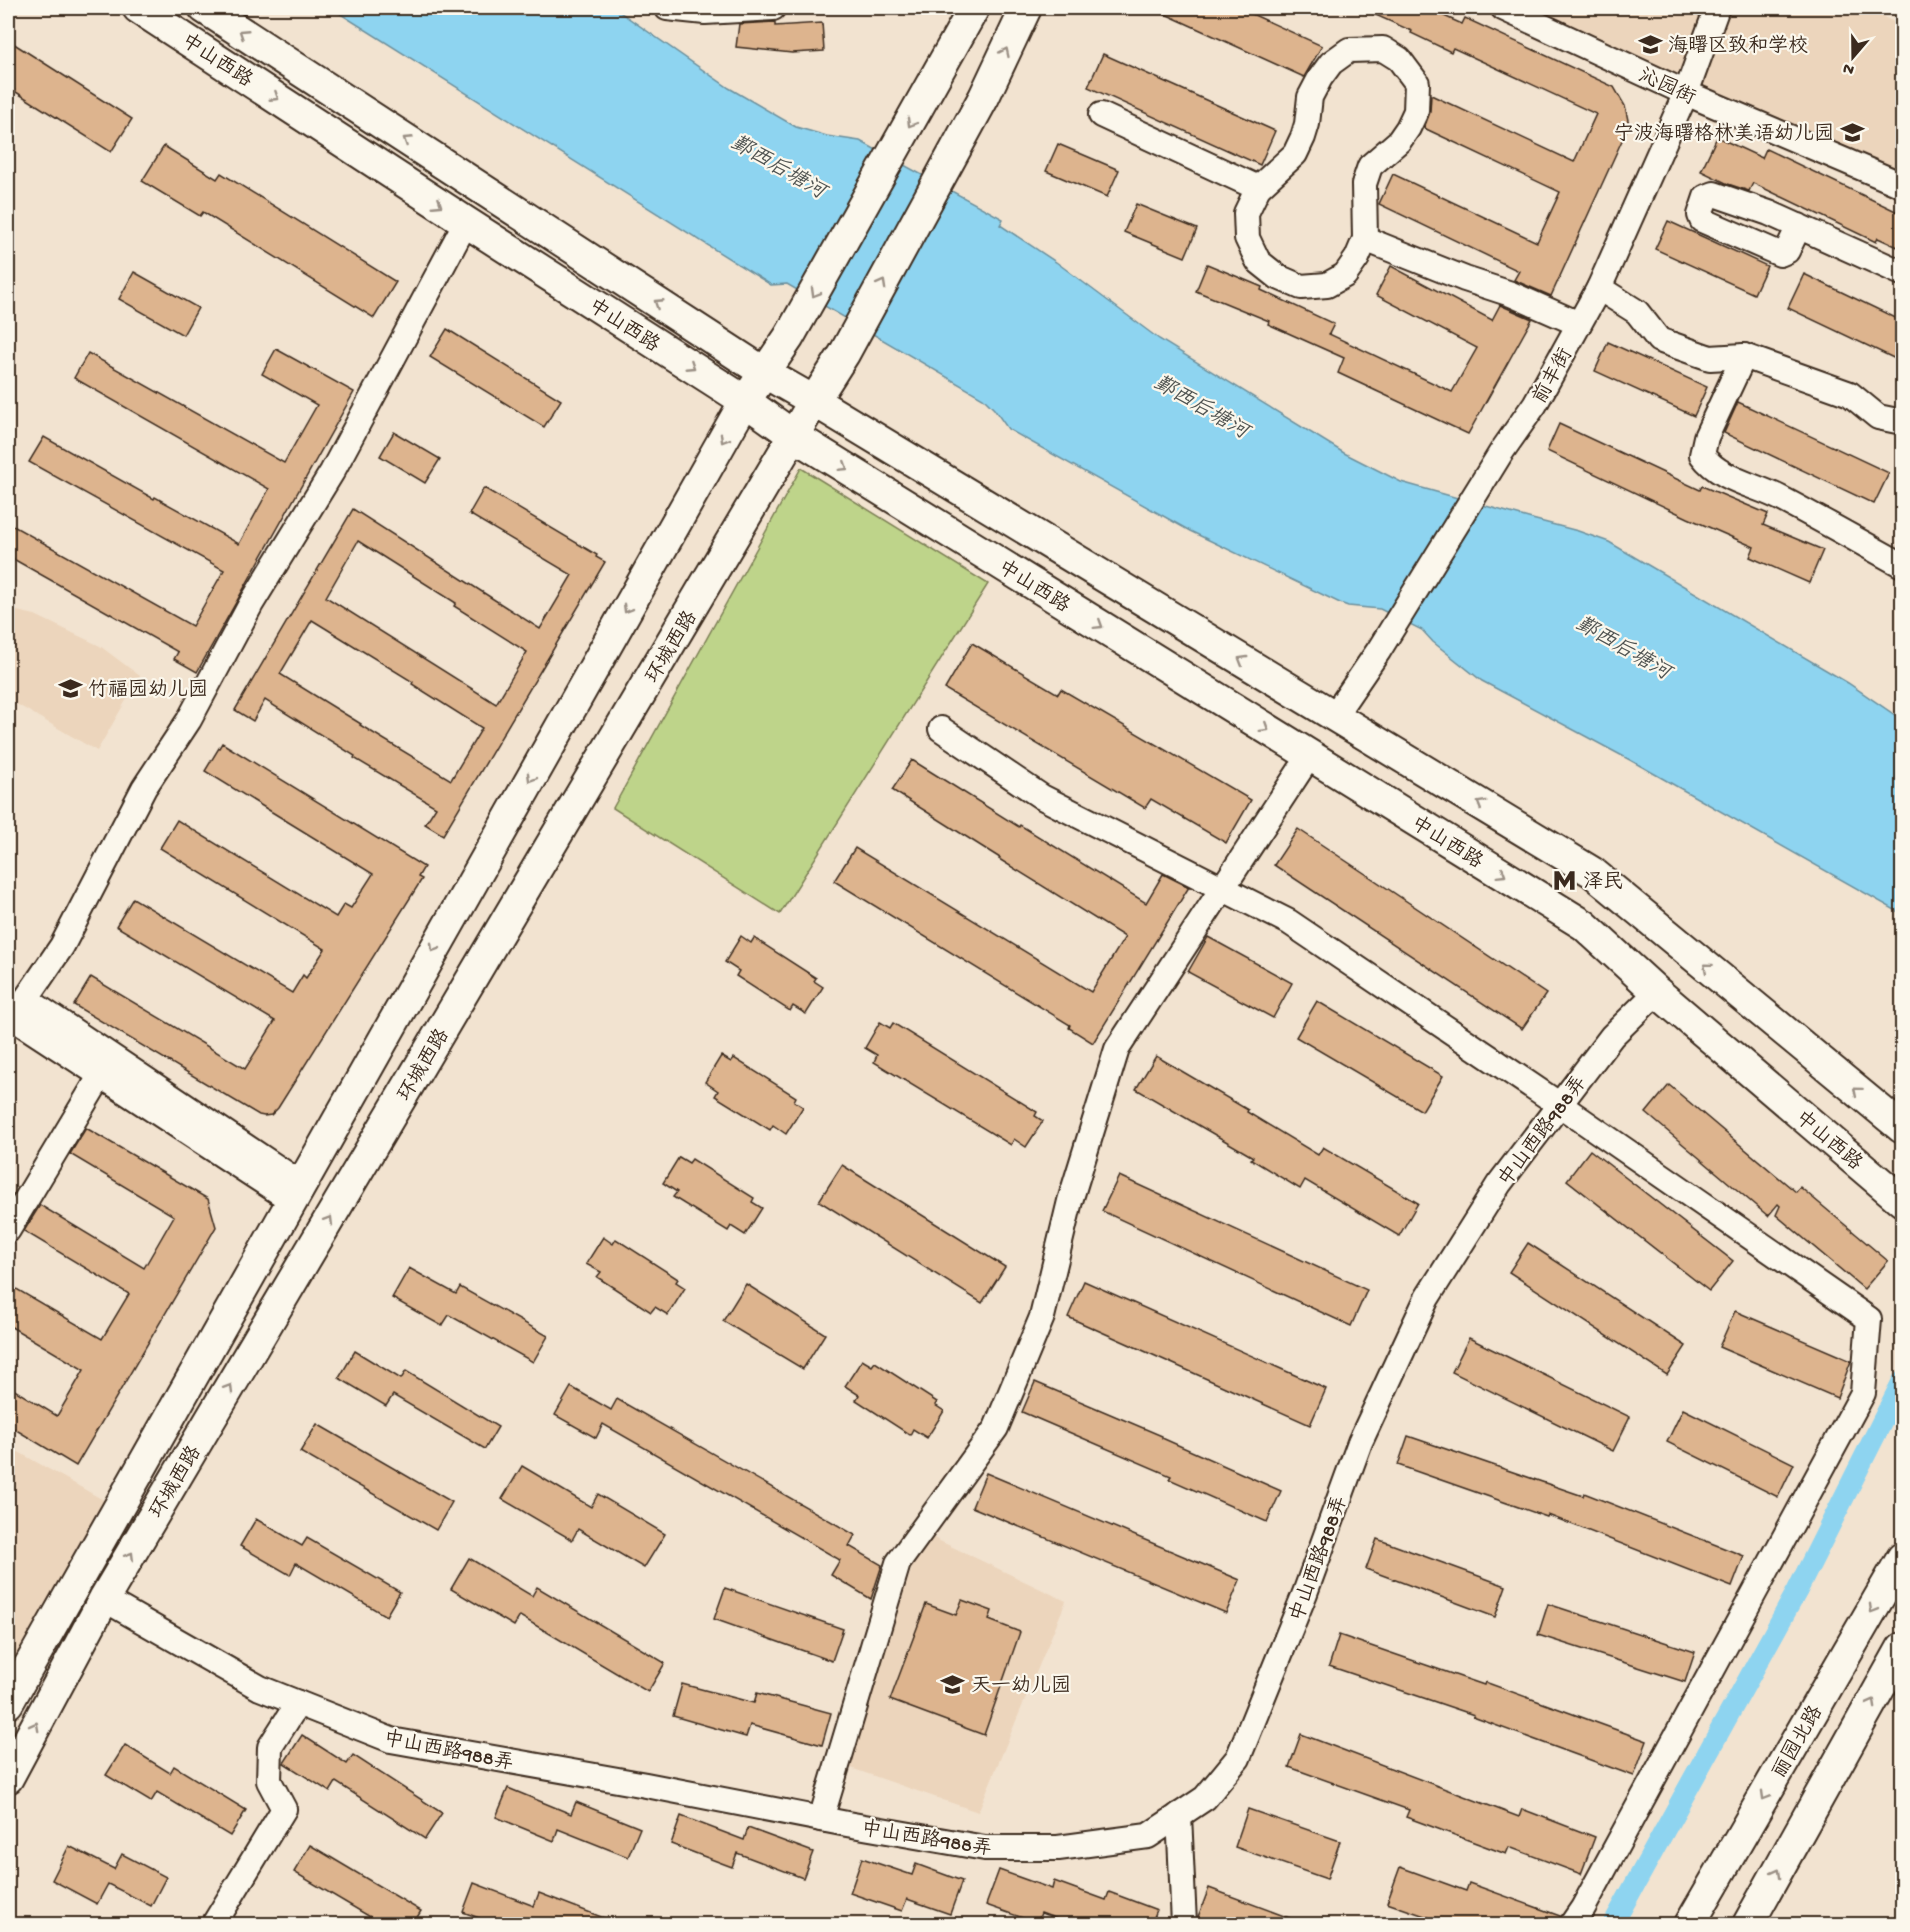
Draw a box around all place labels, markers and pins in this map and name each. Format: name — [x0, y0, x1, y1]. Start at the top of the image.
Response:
school or university icon: 海曙区致和学校 — [1637, 31, 1663, 57]
place label: 海曙区致和学校 — [1668, 34, 1808, 59]
school or university icon: 宁波海曙格林美语幼儿园 — [1839, 119, 1865, 145]
place label: 宁波海曙格林美语幼儿园 — [1614, 122, 1834, 147]
school or university icon: 竹福园幼儿园 — [57, 675, 83, 701]
place label: 竹福园幼儿园 — [88, 679, 208, 703]
metro station icon: 泽民 — [1552, 867, 1578, 893]
place label: 泽民 — [1583, 871, 1623, 895]
school or university icon: 天一幼儿园 — [940, 1671, 966, 1697]
place label: 天一幼儿园 — [971, 1675, 1071, 1699]

